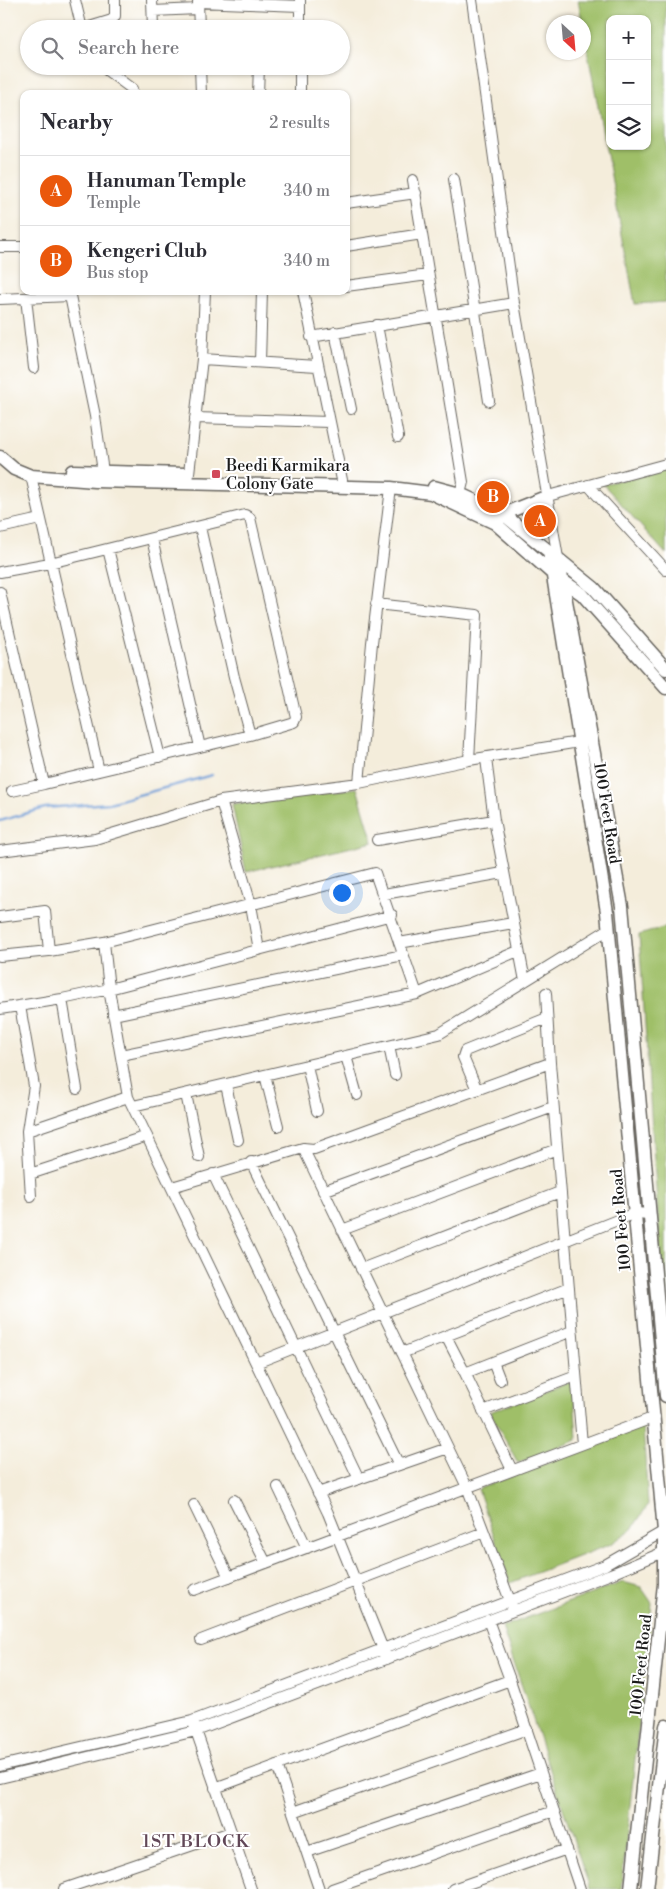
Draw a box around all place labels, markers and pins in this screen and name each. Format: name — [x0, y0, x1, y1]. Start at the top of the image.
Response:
place label: Beedi Karmikara Colony Gate — [225, 456, 351, 494]
marker: Beedi Karmikara Colony Gate — [210, 468, 222, 480]
pin: B — [477, 478, 509, 516]
pin: A — [524, 502, 556, 540]

